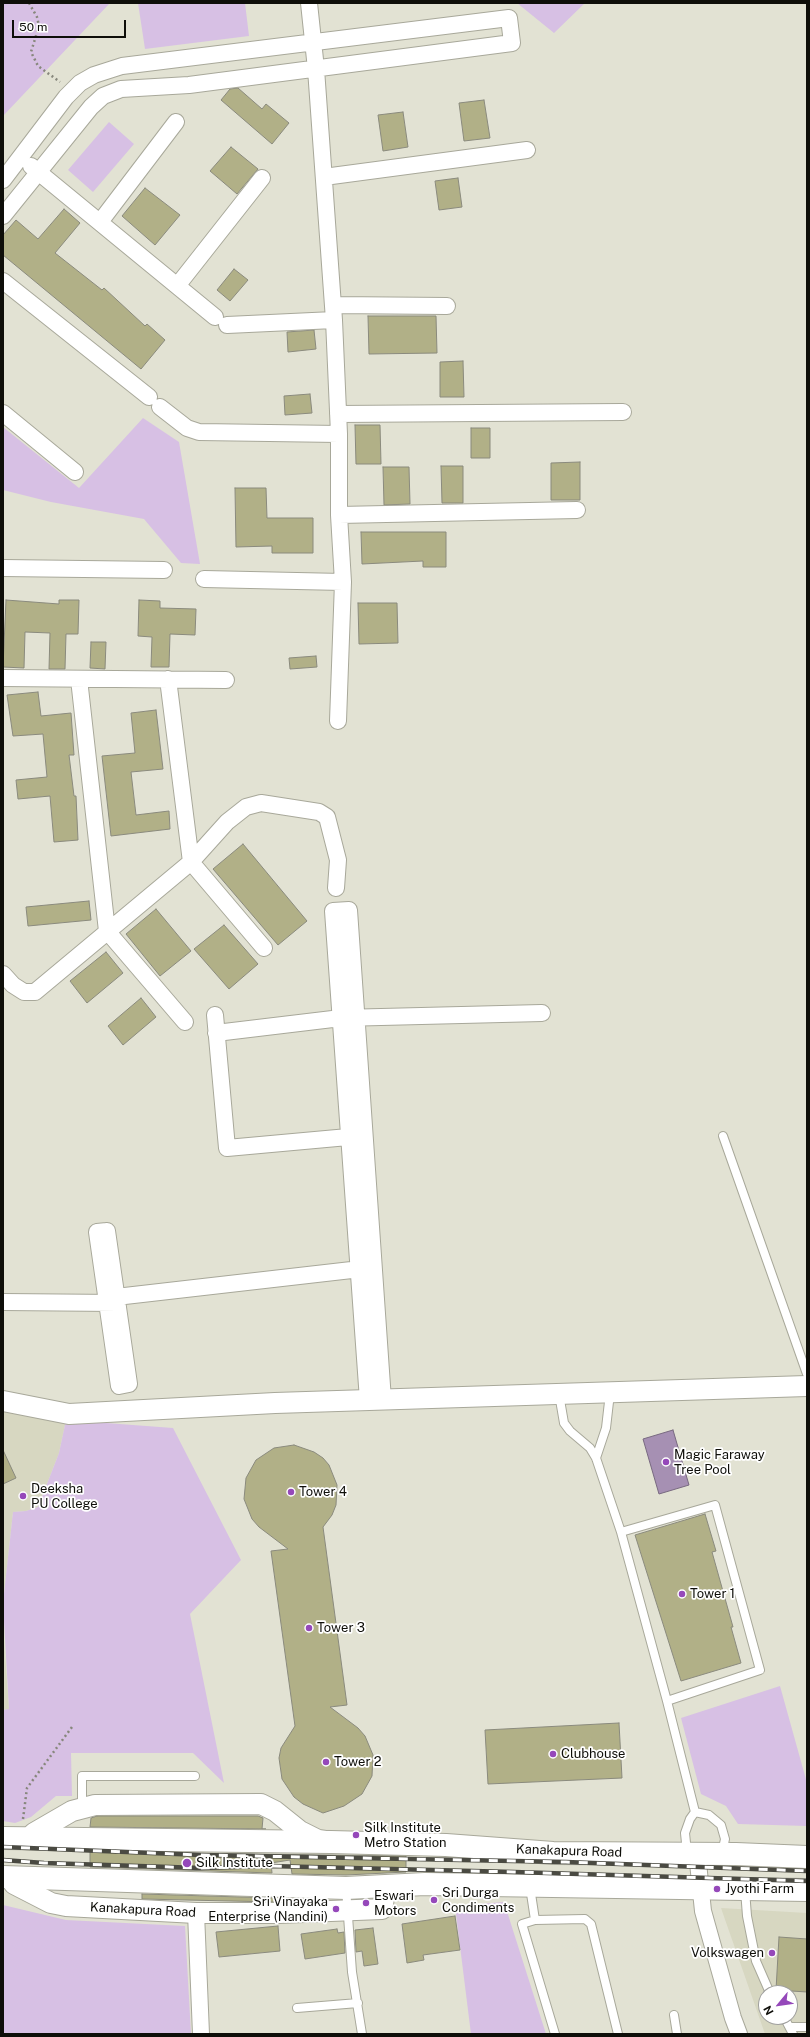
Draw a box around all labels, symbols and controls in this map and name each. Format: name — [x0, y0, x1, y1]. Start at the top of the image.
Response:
scale bar — [14, 12, 128, 38]
text: 50 m — [19, 20, 47, 34]
place label: Magic Faraway Tree Pool — [674, 1447, 765, 1478]
marker: Magic Faraway Tree Pool — [661, 1457, 671, 1467]
place label: Deeksha PU College — [31, 1481, 98, 1512]
place label: Tower 4 — [299, 1484, 347, 1500]
marker: Tower 4 — [286, 1487, 296, 1497]
marker: Deeksha PU College — [18, 1491, 28, 1501]
place label: Tower 1 — [690, 1586, 735, 1602]
marker: Tower 1 — [677, 1589, 687, 1599]
place label: Tower 3 — [317, 1620, 365, 1636]
marker: Tower 3 — [304, 1623, 314, 1633]
place label: Clubhouse — [561, 1746, 625, 1762]
marker: Clubhouse — [548, 1749, 558, 1759]
place label: Tower 2 — [334, 1754, 381, 1770]
marker: Tower 2 — [321, 1757, 331, 1767]
place label: Silk Institute Metro Station — [364, 1820, 447, 1851]
marker: Silk Institute Metro Station — [351, 1830, 361, 1840]
street label: Kanakapura Road — [516, 1841, 622, 1861]
place label: Silk Institute — [196, 1855, 273, 1871]
marker: Silk Institute — [181, 1857, 193, 1869]
place label: Jyothi Farm — [725, 1881, 794, 1897]
marker: Jyothi Farm — [712, 1884, 722, 1894]
place label: Sri Durga Condiments — [442, 1885, 514, 1916]
place label: Eswari Motors — [374, 1888, 416, 1919]
place label: Sri Vinayaka Enterprise (Nandini) — [208, 1894, 328, 1925]
marker: Sri Durga Condiments — [429, 1895, 439, 1905]
marker: Eswari Motors — [361, 1898, 371, 1908]
street label: Kanakapura Road — [90, 1899, 196, 1921]
marker: Sri Vinayaka Enterprise (Nandini) — [331, 1904, 341, 1914]
place label: Volkswagen — [691, 1945, 764, 1961]
marker: Volkswagen — [767, 1948, 777, 1958]
north arrow — [758, 1985, 798, 2025]
text: N — [761, 2004, 776, 2017]

